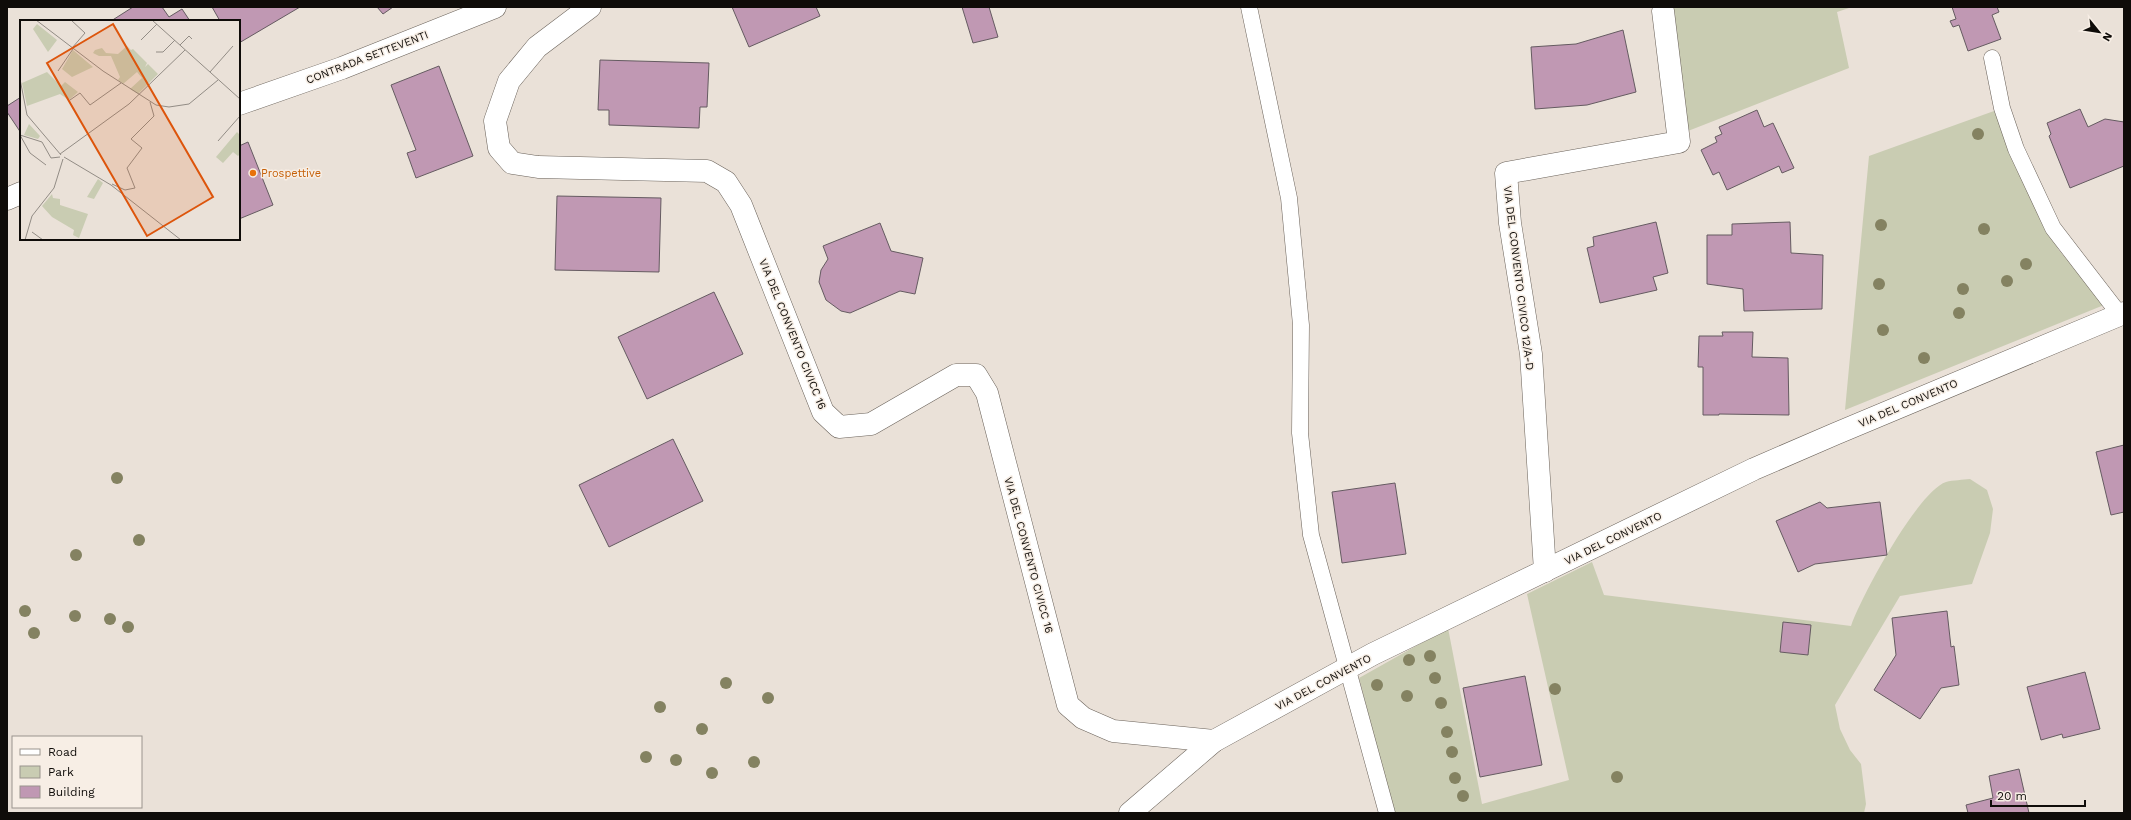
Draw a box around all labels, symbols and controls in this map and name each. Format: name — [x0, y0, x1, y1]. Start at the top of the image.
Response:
north arrow — [2079, 12, 2119, 52]
inset map — [20, 20, 240, 240]
street label: CONTRADA SETTEVENTI — [304, 28, 430, 87]
text: N — [2100, 30, 2115, 44]
place label: Prospettive — [261, 167, 321, 180]
marker: Prospettive — [248, 168, 258, 178]
street label: VIA DEL CONVENTO CIVICO 12/A-D — [1501, 185, 1536, 371]
street label: VIA DEL CONVENTO CIVICC 16 — [756, 257, 829, 412]
street label: VIA DEL CONVENTO — [1857, 377, 1960, 430]
street label: VIA DEL CONVENTO CIVICC 16 — [1001, 476, 1056, 635]
street label: VIA DEL CONVENTO — [1562, 509, 1664, 568]
street label: VIA DEL CONVENTO — [1273, 652, 1373, 713]
legend — [12, 736, 142, 808]
text: Road — [48, 745, 77, 759]
text: Park — [48, 765, 74, 779]
scale bar — [1991, 782, 2085, 808]
text: Building — [48, 785, 95, 799]
text: 20 m — [1997, 789, 2027, 803]

